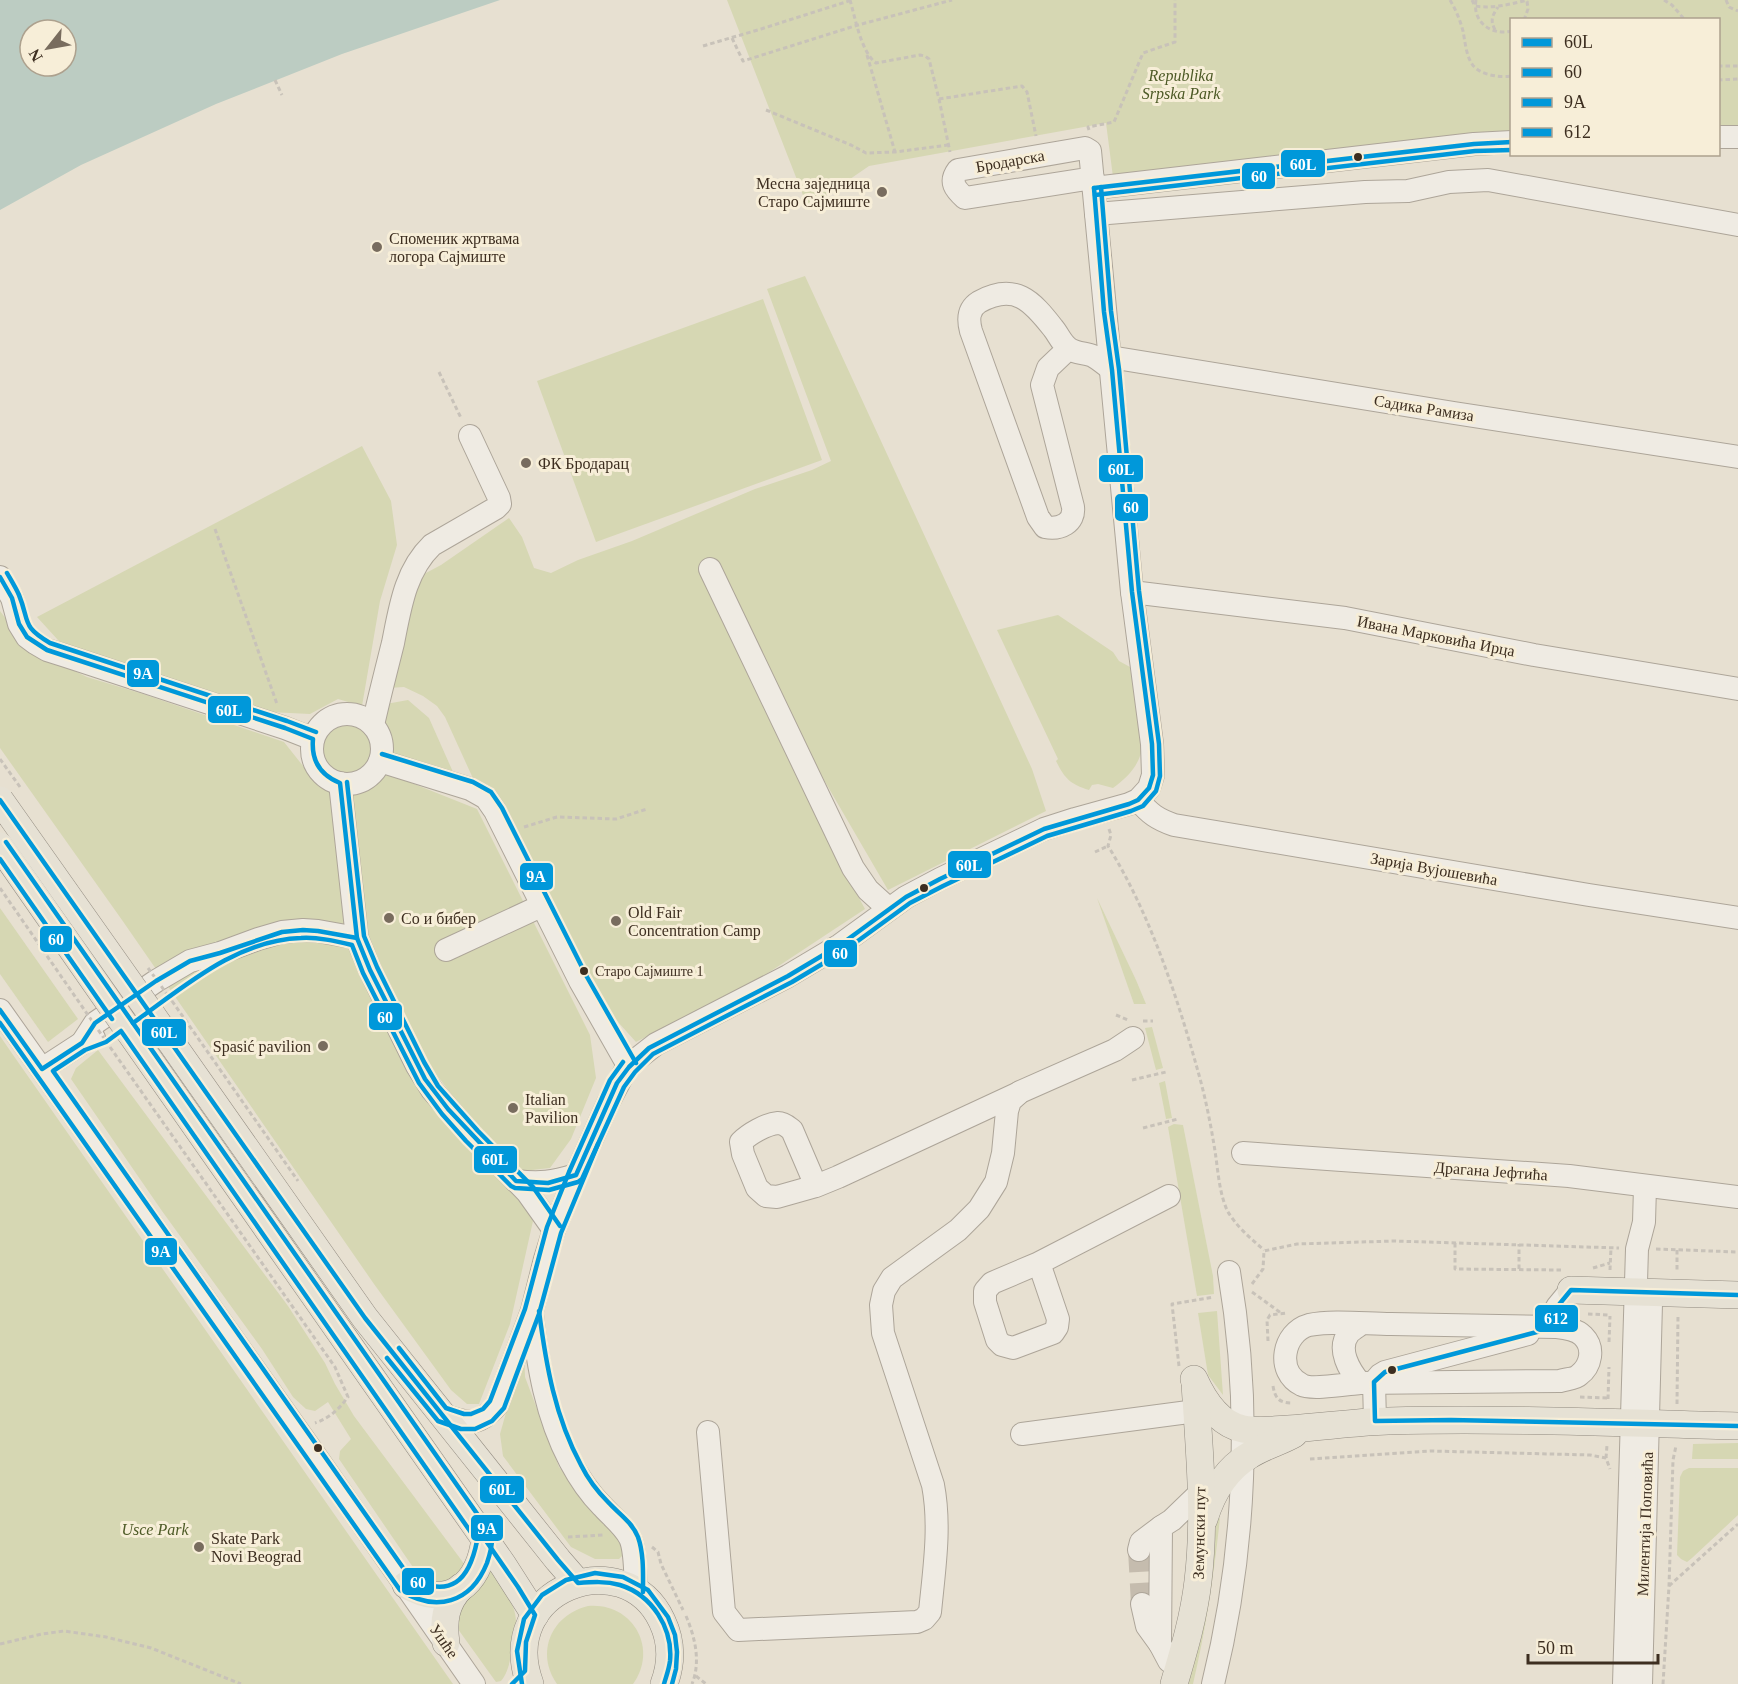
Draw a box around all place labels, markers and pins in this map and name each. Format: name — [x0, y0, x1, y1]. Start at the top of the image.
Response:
unlabelled marker — [1352, 151, 1364, 163]
place label: Месна заједница Старо Сајмиште — [756, 175, 870, 211]
marker: Месна заједница Старо Сајмиште — [875, 185, 889, 199]
place label: Споменик жртвама логора Сајмиште — [389, 230, 519, 266]
marker: Споменик жртвама логора Сајмиште — [370, 240, 384, 254]
place label: ФК Бродарац — [538, 455, 629, 473]
marker: ФК Бродарац — [519, 456, 533, 470]
unlabelled marker — [918, 882, 930, 894]
place label: Old Fair Concentration Camp — [628, 904, 761, 940]
place label: Со и бибер — [401, 910, 476, 928]
marker: Со и бибер — [382, 911, 396, 925]
marker: Old Fair Concentration Camp — [609, 914, 623, 928]
place label: Старо Сајмиште 1 — [595, 964, 704, 979]
marker: Старо Сајмиште 1 — [578, 965, 590, 977]
place label: Spasić pavilion — [213, 1038, 311, 1056]
marker: Spasić pavilion — [316, 1039, 330, 1053]
place label: Italian Pavilion — [525, 1091, 578, 1126]
marker: Italian Pavilion — [506, 1101, 520, 1115]
unlabelled marker — [1386, 1364, 1398, 1376]
unlabelled marker — [312, 1442, 324, 1454]
place label: Skate Park Novi Beograd — [211, 1530, 301, 1566]
marker: Skate Park Novi Beograd — [192, 1540, 206, 1554]

